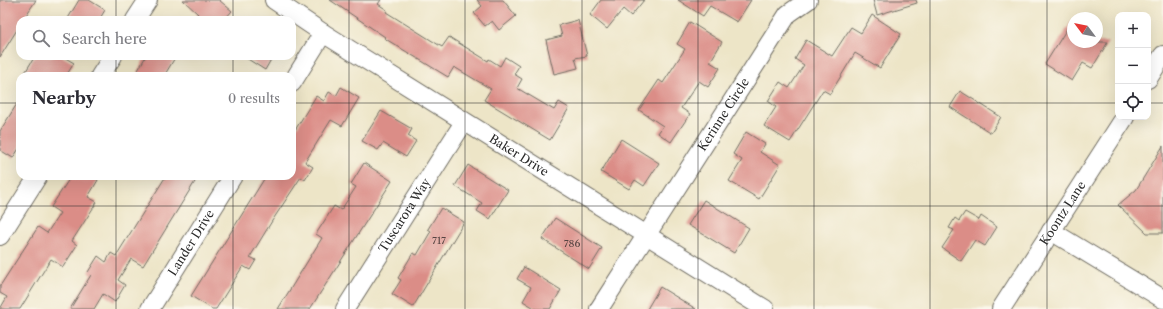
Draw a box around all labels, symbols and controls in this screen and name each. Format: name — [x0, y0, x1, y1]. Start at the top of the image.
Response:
north arrow — [1067, 12, 1103, 48]
map controls — [1115, 12, 1151, 120]
button: + — [1115, 12, 1151, 48]
search box — [16, 16, 296, 60]
icon: search — [30, 27, 52, 49]
text: Search here — [62, 29, 147, 48]
button: − — [1115, 48, 1151, 84]
street label: Kerinne Circle — [694, 75, 752, 154]
button: locate — [1115, 84, 1151, 120]
text: Nearby — [32, 88, 96, 108]
text: 0 results — [228, 90, 280, 106]
street label: Baker Drive — [487, 131, 552, 179]
street label: Tuscarora Way — [375, 175, 433, 255]
street label: Koontz Lane — [1036, 178, 1089, 248]
street label: Lander Drive — [165, 207, 217, 278]
house number: 717 — [432, 234, 446, 247]
house number: 786 — [564, 237, 580, 250]

